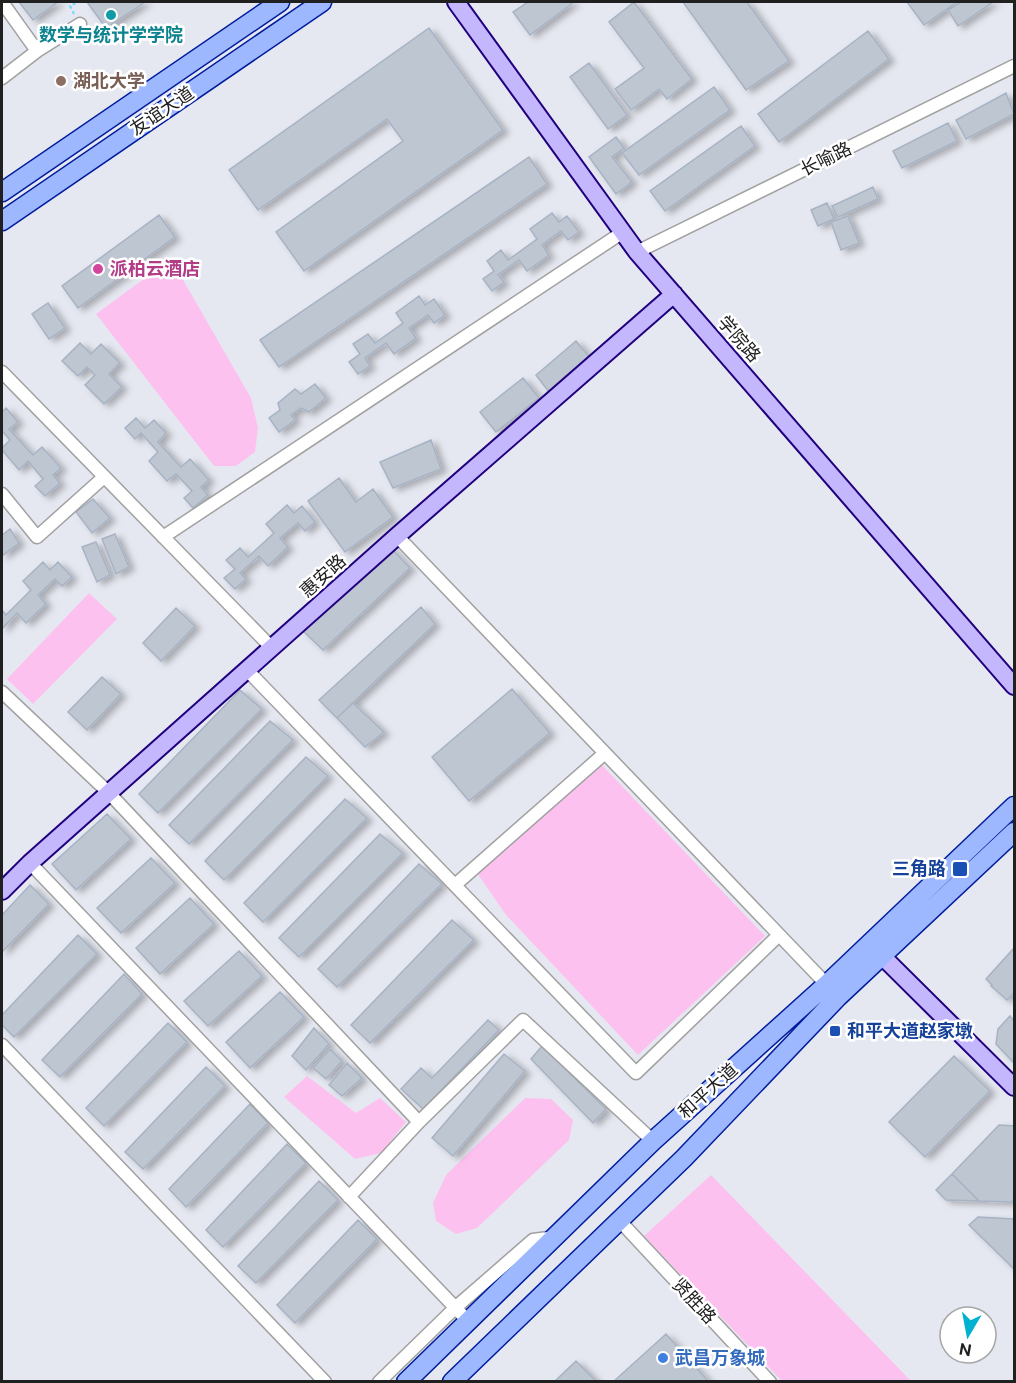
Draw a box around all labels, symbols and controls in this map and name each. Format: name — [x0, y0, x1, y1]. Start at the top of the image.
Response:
marker: 数学与统计学学院 — [104, 8, 118, 22]
place label: 数学与统计学学院 — [39, 24, 183, 45]
place label: 湖北大学 — [73, 70, 145, 91]
marker: 湖北大学 — [54, 74, 68, 88]
street label: 友谊大道 — [126, 82, 197, 139]
street label: 长喻路 — [797, 137, 855, 180]
place label: 派柏云酒店 — [110, 258, 200, 279]
marker: 派柏云酒店 — [91, 262, 105, 276]
street label: 学院路 — [714, 311, 765, 366]
street label: 惠安路 — [296, 550, 350, 601]
place label: 三角路 — [892, 858, 946, 879]
marker: 三角路 — [951, 860, 969, 878]
place label: 和平大道赵家墩 — [847, 1020, 973, 1041]
marker: 和平大道赵家墩 — [828, 1024, 842, 1038]
street label: 和平大道 — [674, 1059, 741, 1123]
street label: 贤胜路 — [668, 1274, 720, 1328]
north arrow — [938, 1305, 998, 1365]
text: N — [958, 1339, 973, 1360]
place label: 武昌万象城 — [675, 1347, 765, 1368]
marker: 武昌万象城 — [656, 1351, 670, 1365]

